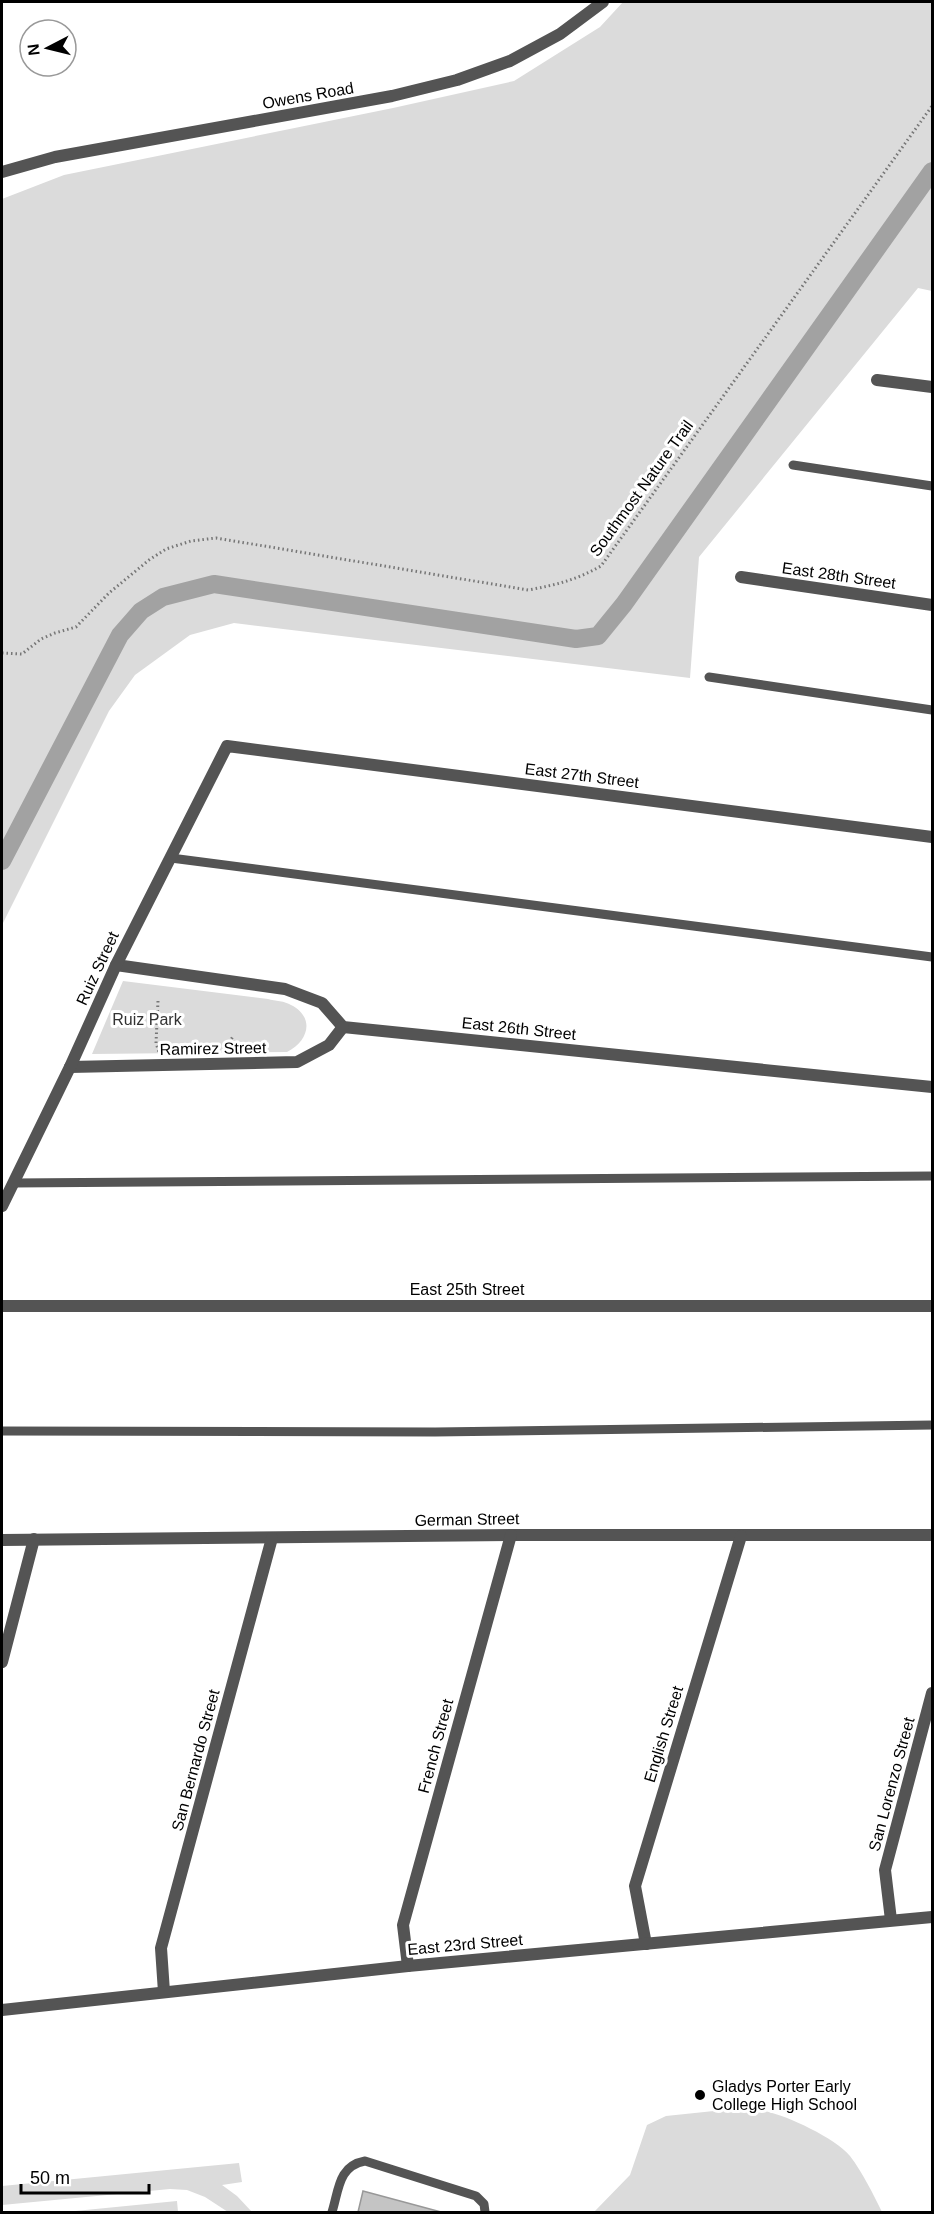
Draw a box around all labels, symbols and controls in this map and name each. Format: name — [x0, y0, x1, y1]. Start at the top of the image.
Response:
north arrow — [18, 18, 78, 78]
text: N — [24, 43, 43, 57]
street label: Owens Road — [261, 79, 355, 112]
street label: Southmost Nature Trail — [586, 417, 696, 559]
street label: East 28th Street — [781, 559, 897, 592]
street label: East 27th Street — [524, 760, 640, 791]
street label: Ruiz Street — [73, 928, 122, 1008]
park label: Ruiz Park — [112, 1011, 183, 1028]
street label: East 26th Street — [461, 1014, 577, 1043]
street label: Ramirez Street — [160, 1039, 267, 1058]
street label: East 25th Street — [410, 1281, 525, 1298]
street label: German Street — [414, 1510, 520, 1529]
street label: English Street — [641, 1684, 686, 1784]
street label: San Bernardo Street — [168, 1687, 223, 1833]
street label: French Street — [415, 1697, 456, 1795]
street label: San Lorenzo Street — [865, 1715, 918, 1853]
street label: East 23rd Street — [407, 1931, 524, 1958]
place label: Gladys Porter Early College High School — [712, 2078, 857, 2113]
marker: Gladys Porter Early College High School — [693, 2088, 707, 2102]
scale bar — [21, 2157, 148, 2195]
text: 50 m — [30, 2168, 70, 2188]

